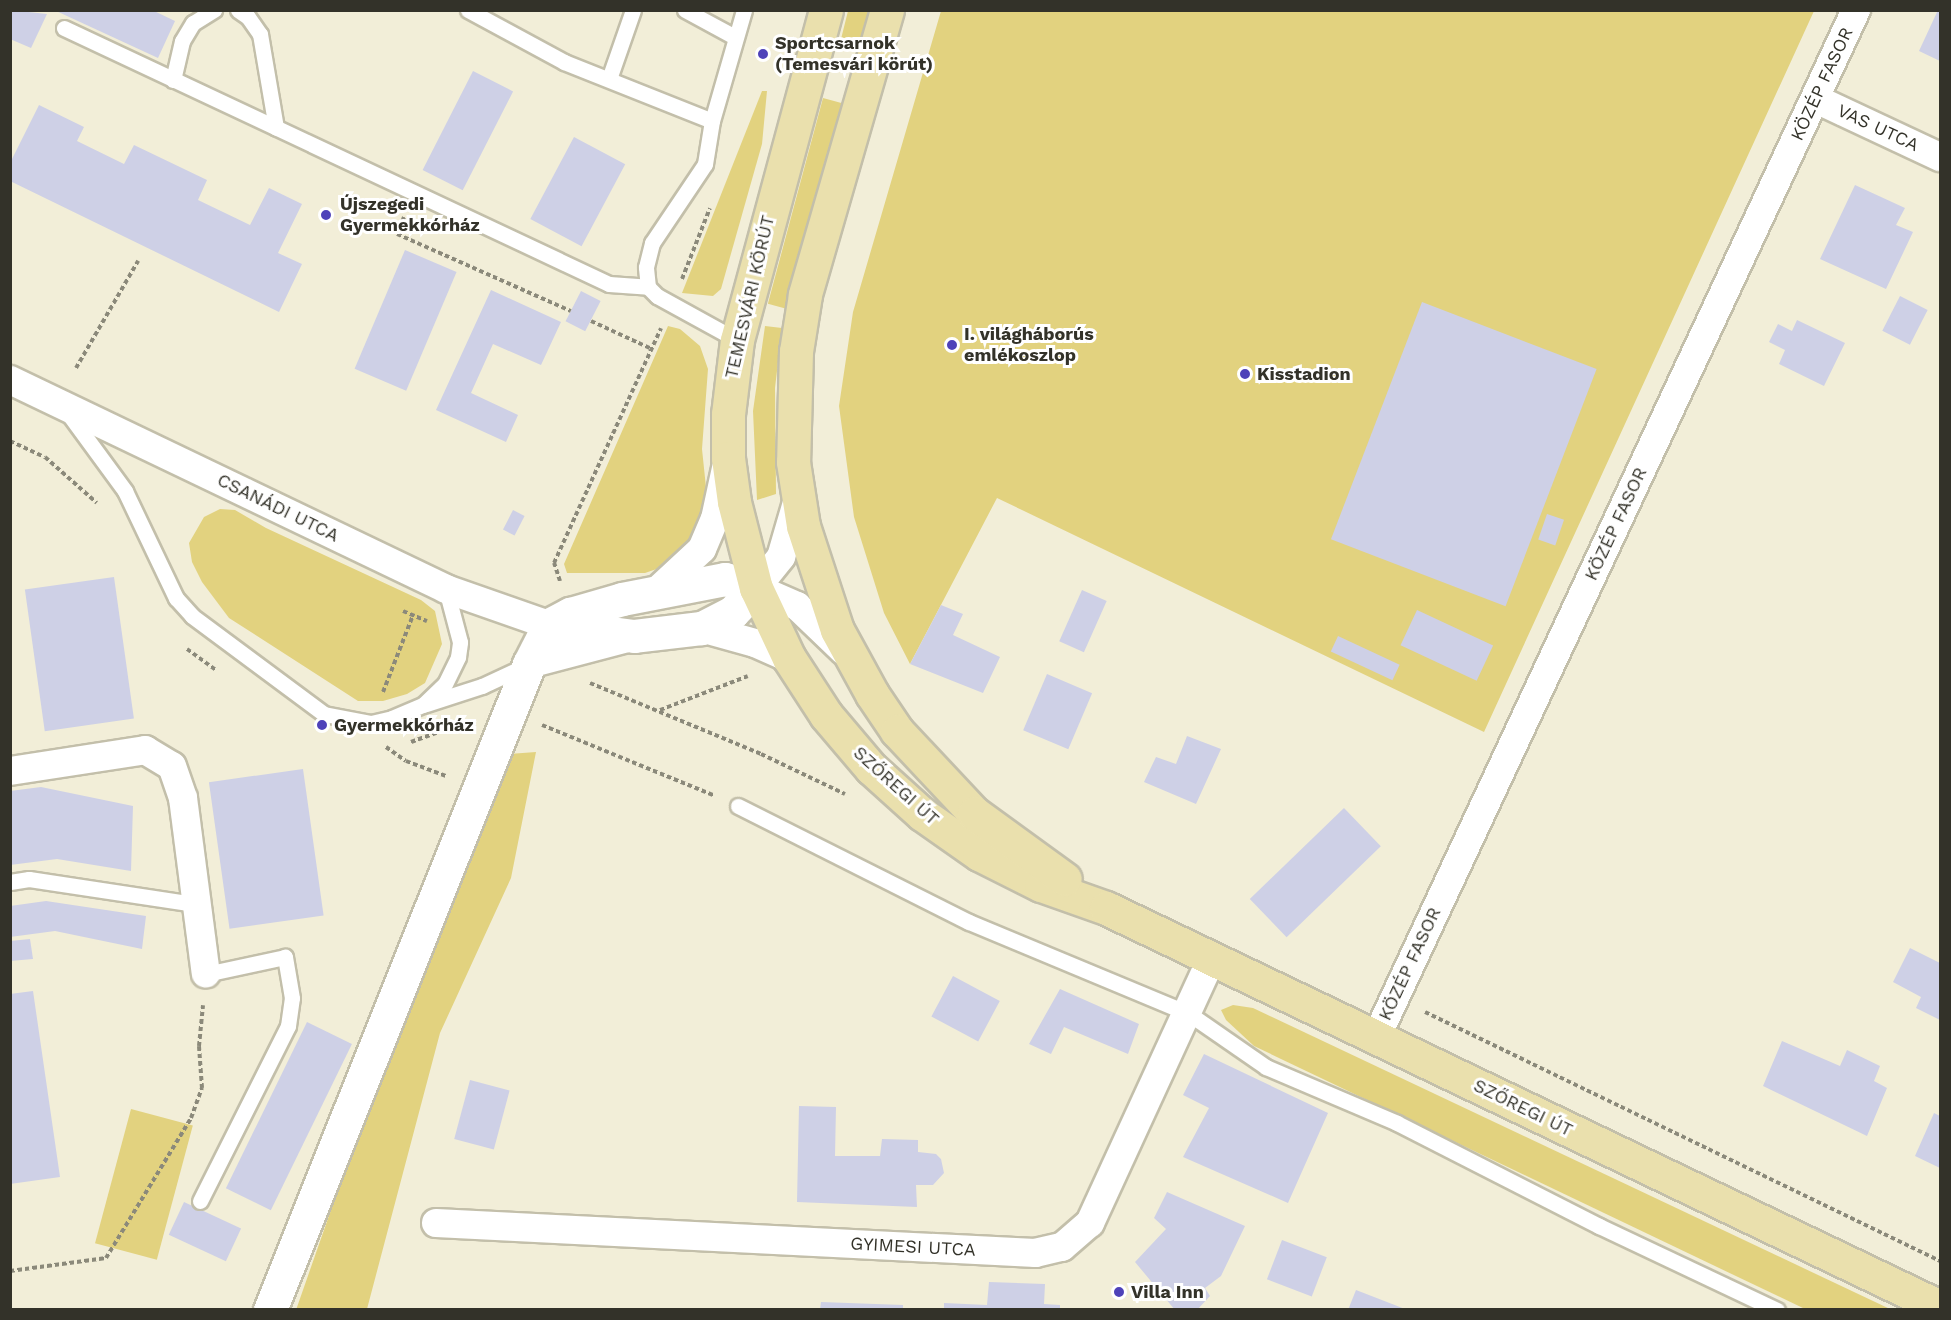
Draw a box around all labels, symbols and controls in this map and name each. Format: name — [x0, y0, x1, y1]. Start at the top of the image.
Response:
street label: KÖZÉP FASOR — [1786, 24, 1858, 144]
place label: Sportcsarnok (Temesvári körút) — [775, 33, 933, 76]
marker: Sportcsarnok (Temesvári körút) — [756, 47, 770, 61]
street label: VAS UTCA — [1834, 100, 1922, 156]
place label: Újszegedi Gyermekkórház — [340, 194, 480, 236]
marker: Újszegedi Gyermekkórház — [317, 206, 335, 224]
street label: TEMESVÁRI KÖRÚT — [721, 213, 779, 381]
place label: I. világháborús emlékoszlop — [964, 324, 1094, 366]
marker: I. világháborús emlékoszlop — [945, 338, 959, 352]
place label: Kisstadion — [1257, 363, 1351, 385]
marker: Kisstadion — [1238, 367, 1252, 381]
street label: KÖZÉP FASOR — [1580, 464, 1652, 584]
street label: CSANÁDI UTCA — [214, 469, 342, 547]
place label: Gyermekkórház — [334, 714, 474, 736]
marker: Gyermekkórház — [315, 718, 329, 732]
street label: SZŐREGI ÚT — [849, 742, 943, 830]
street label: KÖZÉP FASOR — [1374, 904, 1446, 1024]
street label: SZŐREGI ÚT — [1470, 1075, 1576, 1141]
street label: GYIMESI UTCA — [850, 1233, 976, 1261]
place label: Villa Inn — [1131, 1281, 1204, 1303]
marker: Villa Inn — [1112, 1285, 1126, 1299]

